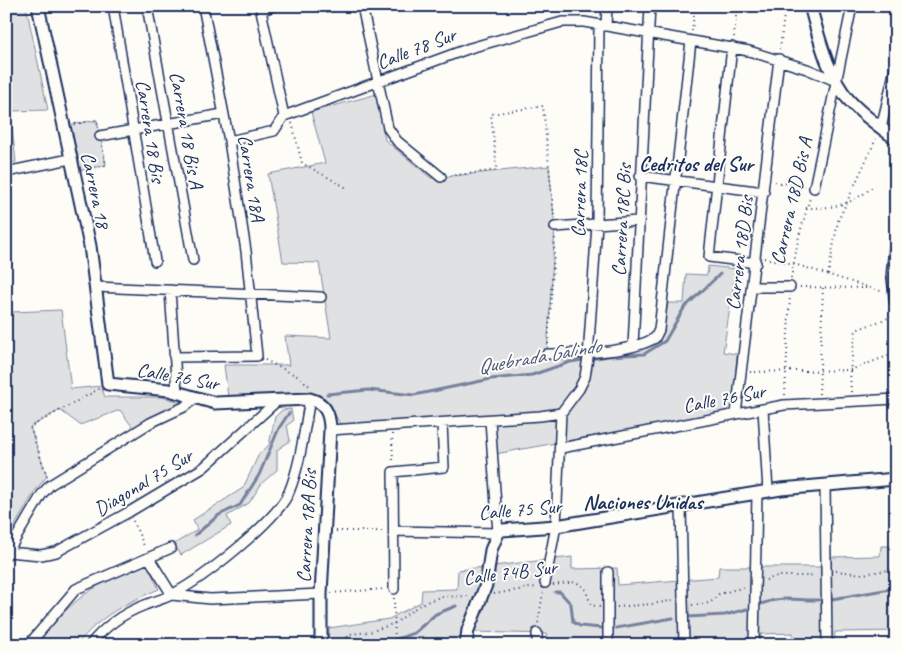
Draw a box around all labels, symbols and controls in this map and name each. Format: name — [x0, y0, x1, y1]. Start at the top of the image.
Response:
street label: Calle 78 Sur — [373, 21, 461, 75]
street label: Carrera 18 Bis A — [164, 70, 209, 191]
street label: Carrera 18 Bis — [130, 78, 171, 186]
street label: Carrera 18A — [232, 133, 271, 224]
street label: Carrera 18D Bis A — [765, 134, 818, 267]
street label: Carrera 18C — [565, 148, 594, 238]
street label: Carrera 18 — [75, 150, 116, 232]
district label: Cedritos del Sur — [639, 151, 756, 177]
street label: Carrera 18C Bis — [606, 161, 637, 277]
street label: Carrera 18D Bis — [720, 193, 759, 311]
water label: Quebrada Galindo — [476, 332, 605, 380]
street label: Calle 76 Sur — [135, 357, 223, 396]
street label: Calle 76 Sur — [681, 378, 769, 419]
street label: Diagonal 75 Sur — [89, 442, 199, 522]
street label: Carrera 18A Bis — [291, 467, 322, 583]
district label: Naciones Unidas — [583, 489, 705, 515]
street label: Calle 75 Sur — [478, 493, 564, 526]
street label: Calle 74B Sur — [462, 554, 560, 591]

